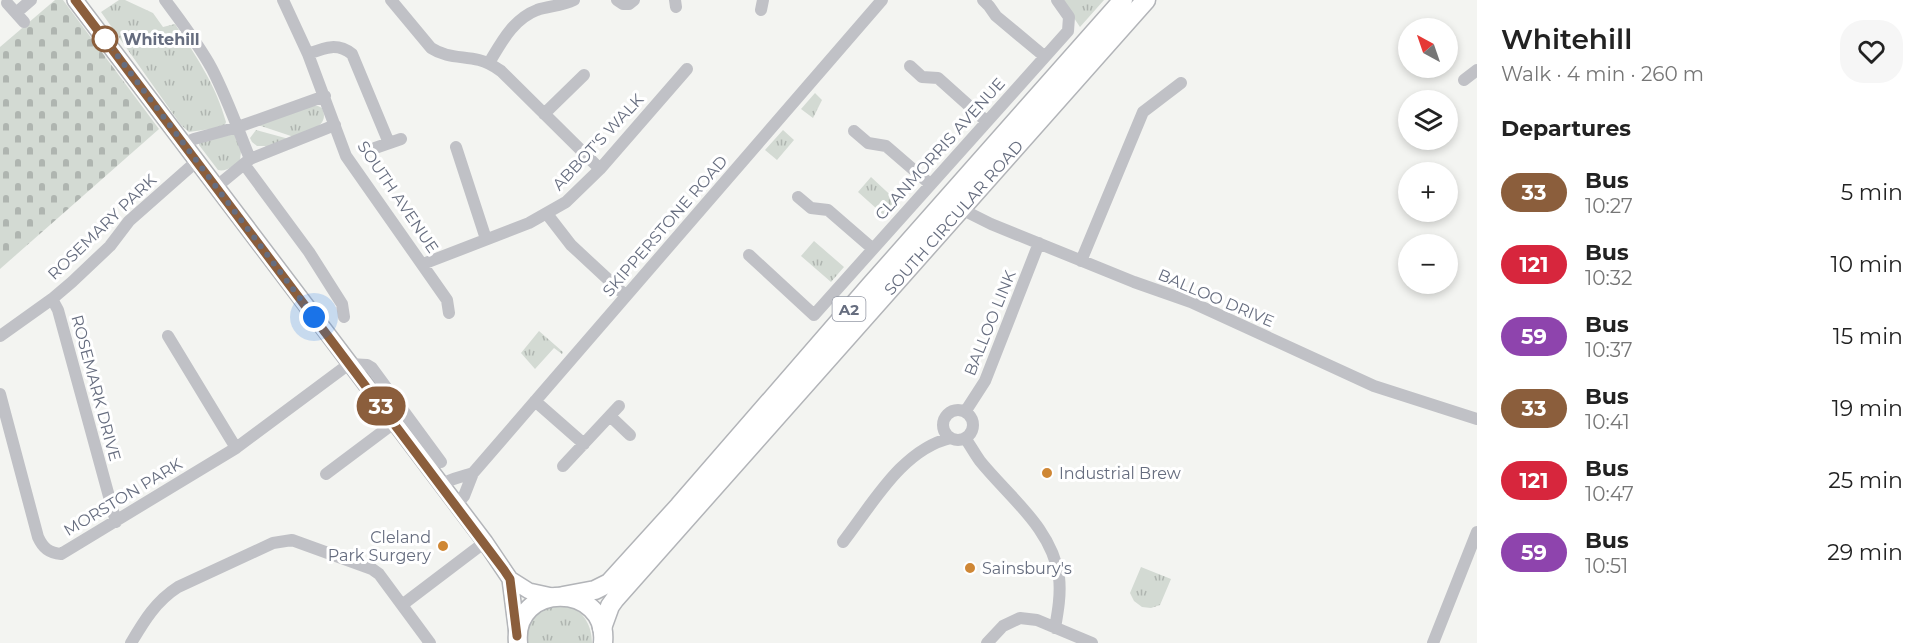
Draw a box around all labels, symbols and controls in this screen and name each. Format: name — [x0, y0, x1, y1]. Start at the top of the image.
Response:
north arrow — [1398, 18, 1458, 78]
map controls — [1398, 18, 1458, 294]
button: heart — [1840, 20, 1903, 83]
text: Whitehill — [1501, 22, 1632, 56]
marker: Whitehill — [92, 26, 118, 52]
place label: Whitehill — [123, 30, 200, 49]
text: Walk · 4 min · 260 m — [1501, 62, 1704, 86]
street label: CLANMORRIS AVENUE — [871, 74, 1009, 224]
street label: ABBOT'S WALK — [548, 89, 648, 194]
button: layers — [1398, 90, 1458, 150]
text: Departures — [1501, 115, 1631, 142]
street label: SOUTH CIRCULAR ROAD — [880, 136, 1027, 299]
street label: SOUTH AVENUE — [353, 137, 443, 257]
street label: SKIPPERSTONE ROAD — [599, 152, 731, 300]
button: + — [1398, 162, 1458, 222]
text: Bus — [1585, 167, 1629, 194]
street label: ROSEMARY PARK — [44, 170, 161, 284]
text: 5 min — [1841, 179, 1903, 206]
text: 33 — [1522, 180, 1546, 205]
text: 10:27 — [1585, 194, 1633, 218]
button: − — [1398, 234, 1458, 294]
text: Bus — [1585, 239, 1629, 266]
text: 10 min — [1831, 251, 1903, 278]
text: 121 — [1520, 252, 1548, 277]
street label: BALLOO DRIVE — [1155, 265, 1277, 331]
text: 10:32 — [1585, 266, 1632, 290]
street label: BALLOO LINK — [960, 267, 1020, 378]
road number: A2 — [832, 297, 866, 321]
your location — [299, 302, 329, 332]
text: Bus — [1585, 311, 1629, 338]
street label: ROSEMARK DRIVE — [67, 313, 125, 463]
text: 15 min — [1833, 323, 1903, 350]
text: 59 — [1521, 324, 1547, 349]
text: 10:37 — [1585, 338, 1633, 362]
text: Bus — [1585, 383, 1629, 410]
line badge: 33 — [354, 386, 408, 426]
text: 33 — [369, 394, 393, 419]
text: 19 min — [1832, 395, 1903, 422]
text: 33 — [1522, 396, 1546, 421]
text: 10:41 — [1585, 410, 1630, 434]
street label: MORSTON PARK — [60, 454, 186, 540]
text: Bus — [1585, 455, 1629, 482]
place label: Industrial Brew — [1059, 464, 1181, 483]
marker: Industrial Brew — [1040, 466, 1054, 480]
text: 25 min — [1828, 467, 1903, 494]
text: 121 — [1520, 468, 1548, 493]
text: 10:47 — [1585, 482, 1634, 506]
text: Bus — [1585, 527, 1629, 554]
place label: Cleland Park Surgery — [328, 528, 431, 565]
marker: Cleland Park Surgery — [436, 539, 450, 553]
text: 29 min — [1827, 539, 1903, 566]
text: 59 — [1521, 540, 1547, 565]
text: 10:51 — [1585, 554, 1628, 578]
place label: Sainsbury's — [982, 559, 1072, 578]
marker: Sainsbury's — [963, 561, 977, 575]

